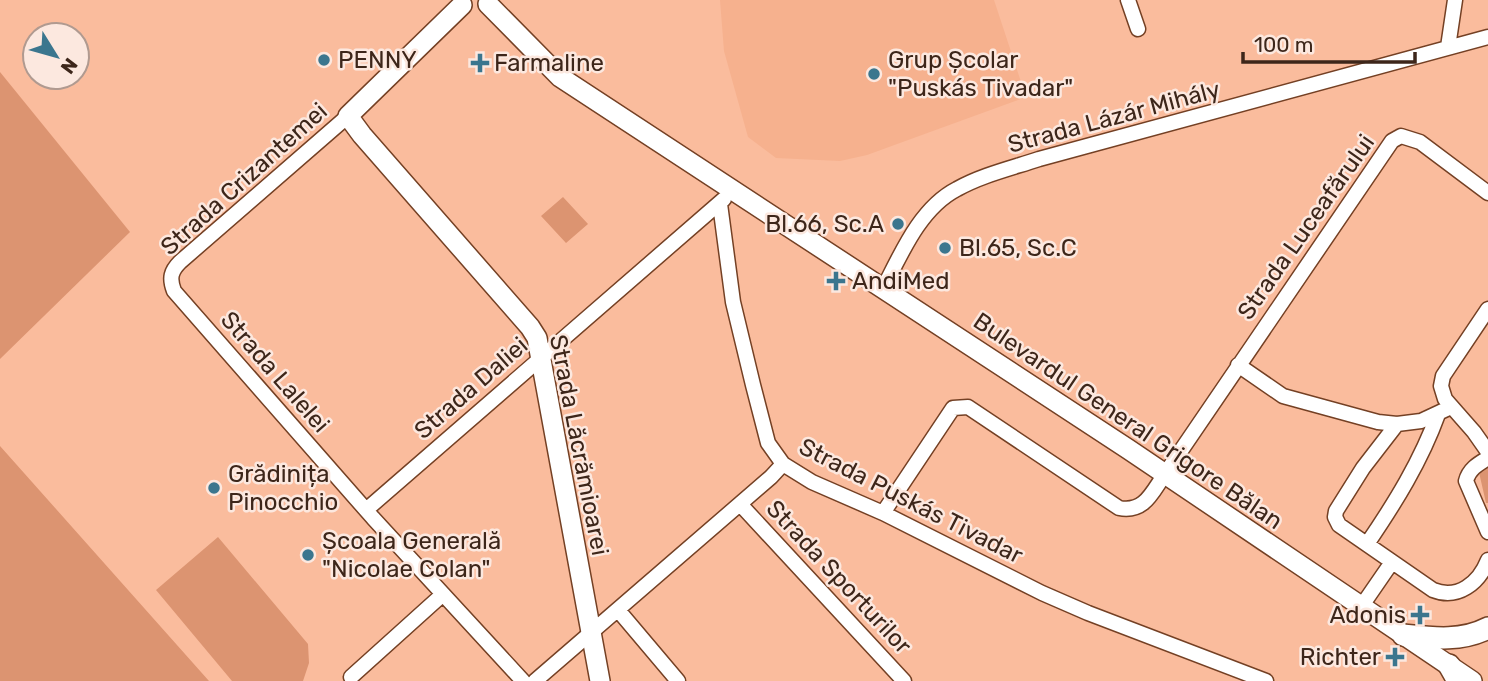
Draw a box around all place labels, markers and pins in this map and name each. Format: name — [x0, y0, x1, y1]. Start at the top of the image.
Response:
place label: PENNY — [338, 46, 417, 74]
place label: Grup Școlar "Puskás Tivadar" — [888, 46, 1073, 102]
place label: Farmaline — [494, 49, 604, 77]
marker: PENNY — [316, 52, 332, 68]
marker: Farmaline — [472, 55, 488, 71]
marker: Grup Școlar "Puskás Tivadar" — [866, 66, 882, 82]
place label: Bl.66, Sc.A — [765, 210, 884, 238]
marker: Bl.66, Sc.A — [890, 216, 906, 232]
place label: Bl.65, Sc.C — [959, 234, 1077, 262]
marker: Bl.65, Sc.C — [937, 240, 953, 256]
place label: AndiMed — [852, 267, 950, 295]
marker: AndiMed — [826, 271, 846, 291]
place label: Grădinița Pinocchio — [228, 460, 338, 516]
marker: Grădinița Pinocchio — [206, 480, 222, 496]
place label: Școala Generală "Nicolae Colan" — [322, 527, 501, 583]
marker: Școala Generală "Nicolae Colan" — [300, 547, 316, 563]
place label: Adonis — [1329, 601, 1406, 629]
marker: Adonis — [1412, 607, 1428, 623]
place label: Richter — [1300, 643, 1381, 671]
marker: Richter — [1387, 649, 1403, 665]

